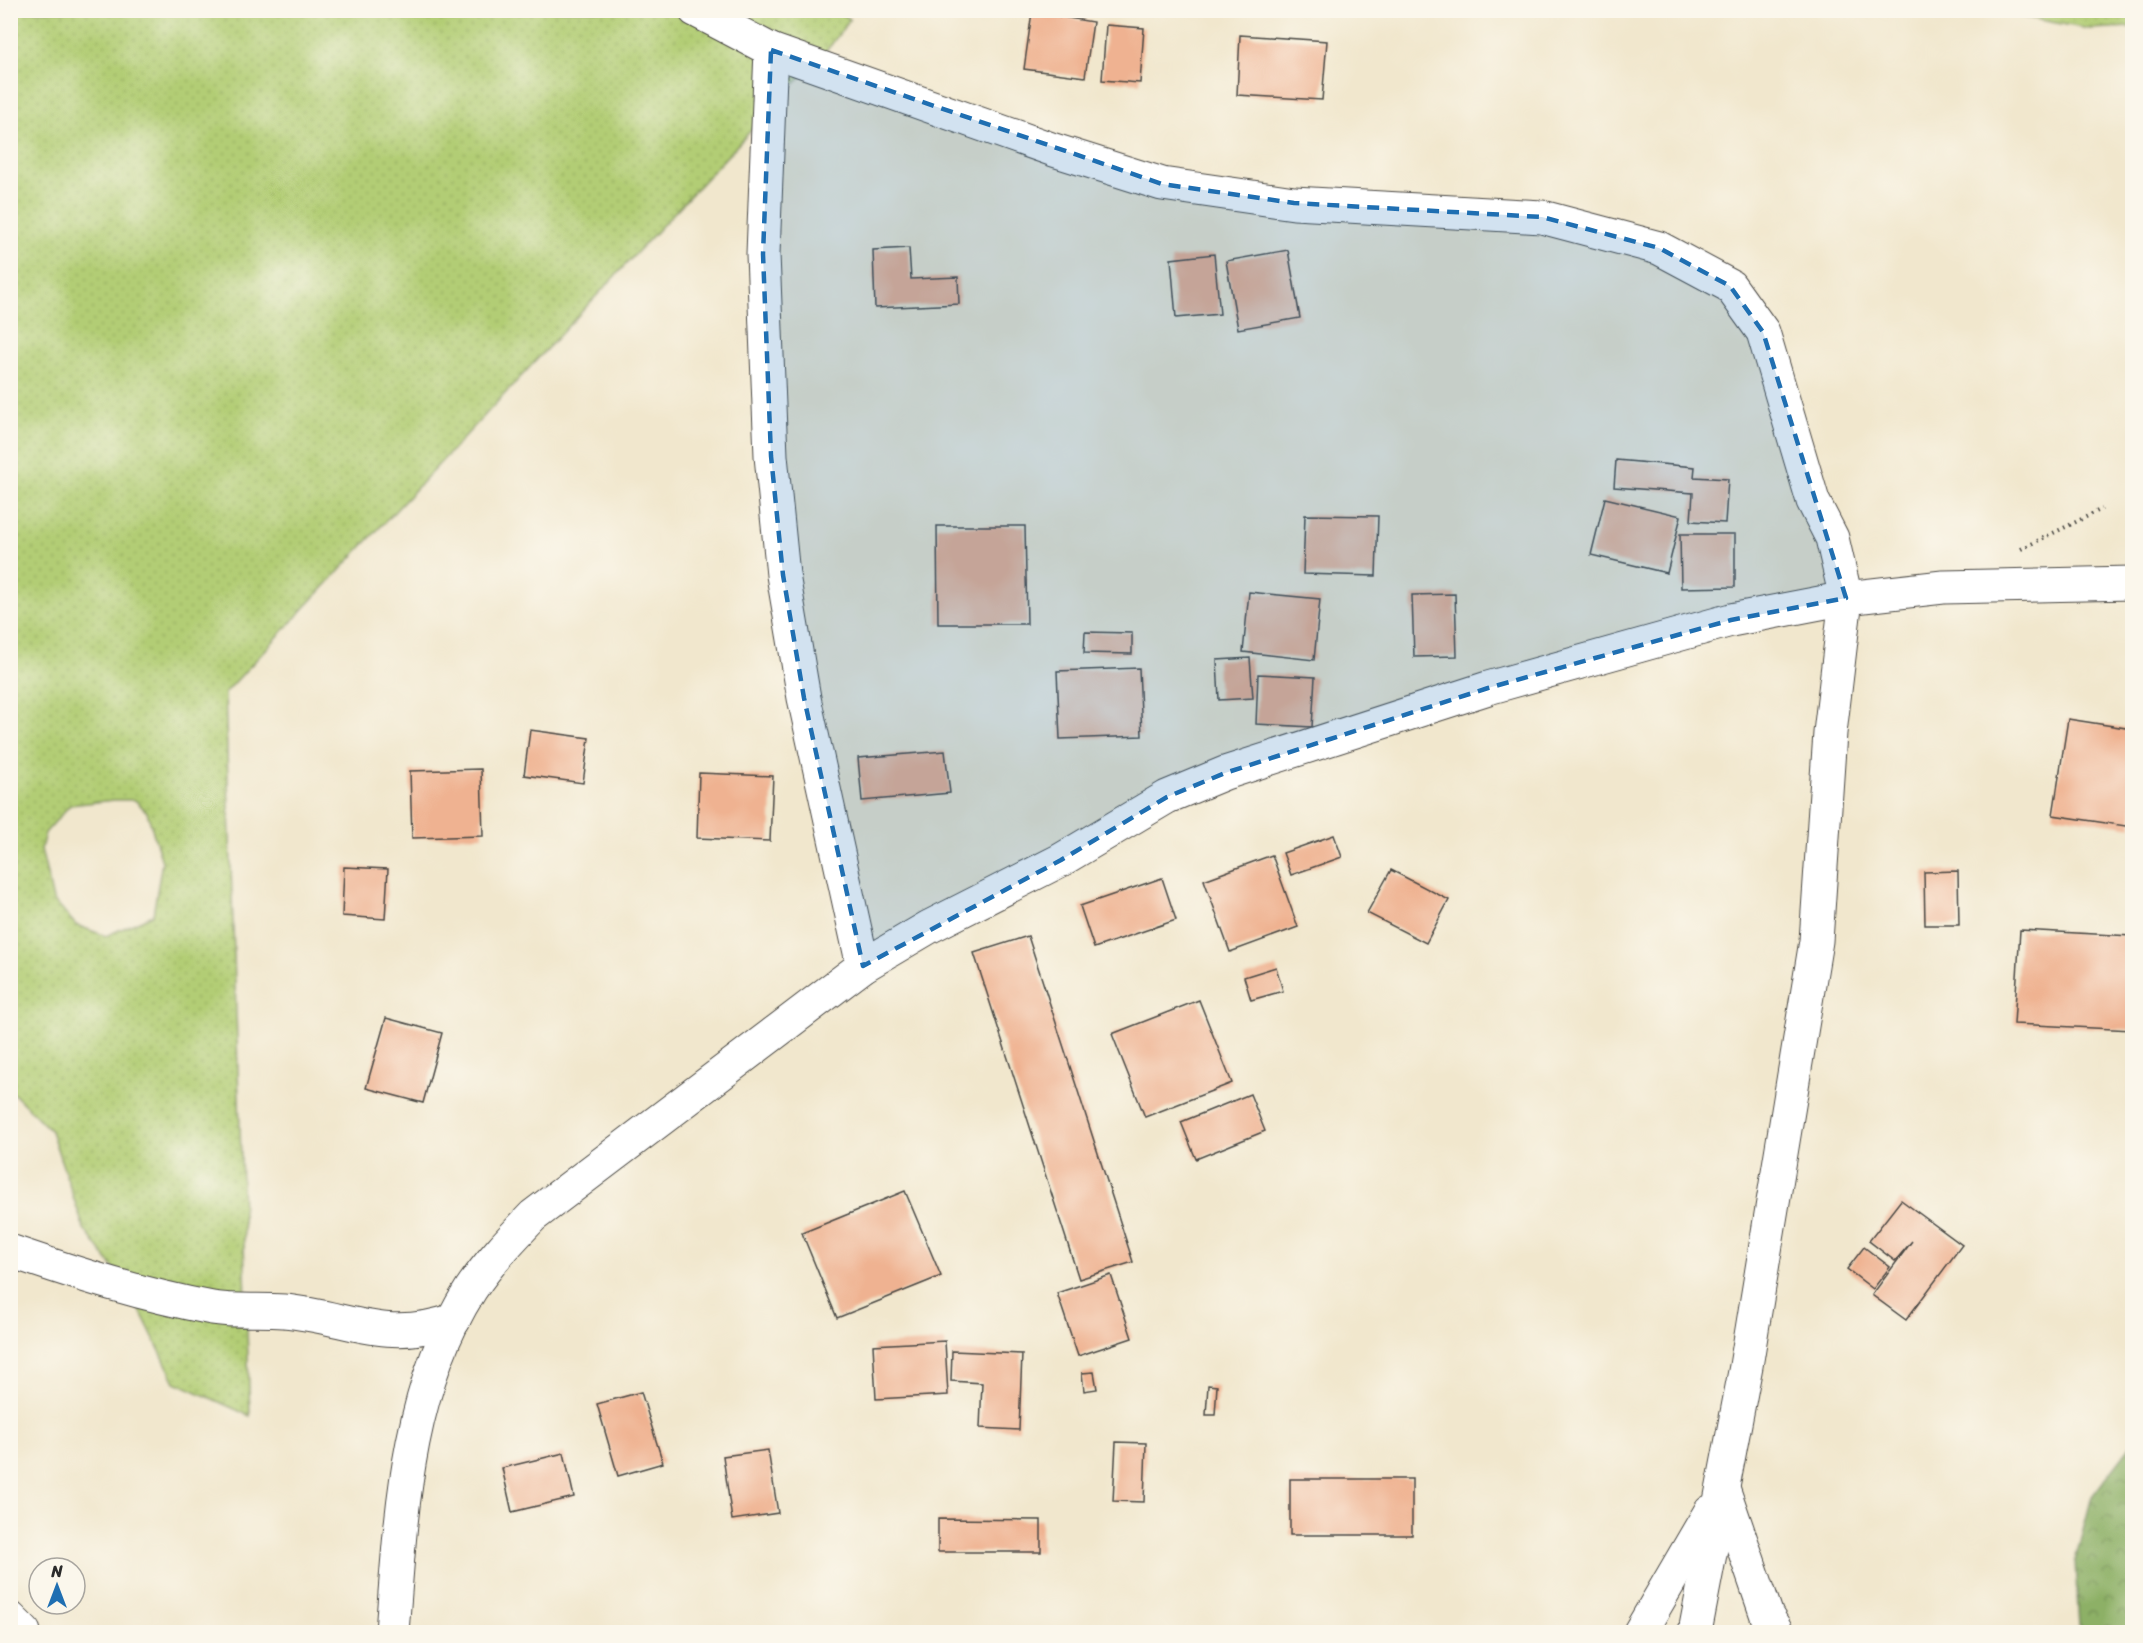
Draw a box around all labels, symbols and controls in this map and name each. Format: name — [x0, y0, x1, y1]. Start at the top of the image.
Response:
north arrow — [27, 1556, 87, 1616]
text: N — [50, 1557, 63, 1586]

